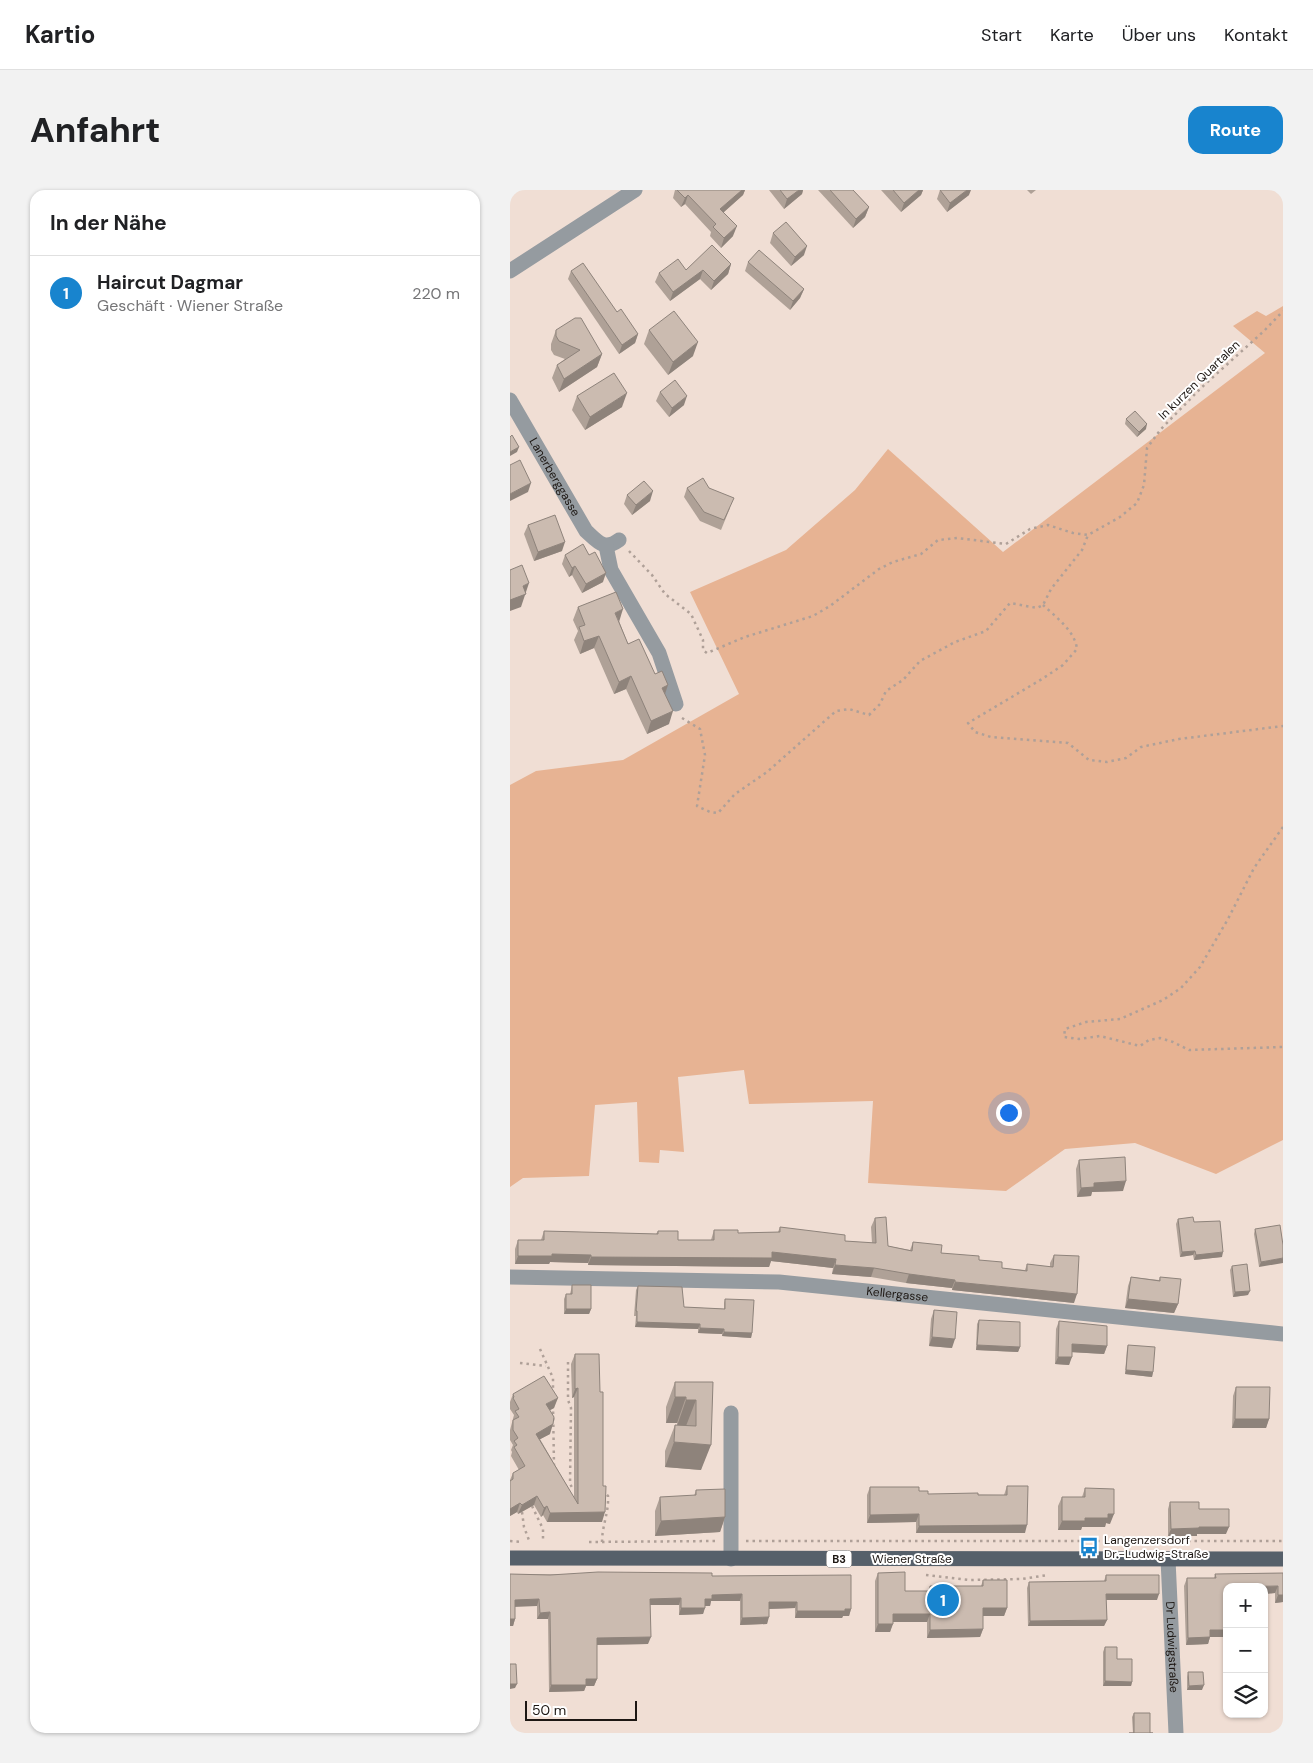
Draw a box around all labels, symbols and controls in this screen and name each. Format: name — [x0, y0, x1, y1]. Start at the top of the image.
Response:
text: Kartio — [25, 19, 95, 50]
text: Start — [981, 23, 1022, 47]
text: Karte — [1050, 23, 1094, 47]
text: Über uns — [1122, 23, 1196, 47]
text: Kontakt — [1224, 23, 1288, 47]
button: Route — [1188, 106, 1283, 154]
text: Anfahrt — [30, 107, 160, 153]
text: In der Nähe — [50, 209, 167, 237]
text: Haircut Dagmar — [97, 270, 243, 295]
text: 1 — [63, 283, 69, 304]
text: 220 m — [412, 283, 460, 304]
text: Geschäft · Wiener Straße — [97, 295, 283, 316]
street label: In kurzen Quartalen — [1155, 337, 1243, 423]
street label: Lanerberggasse — [526, 435, 584, 519]
your location — [996, 1100, 1022, 1126]
street label: Kellergasse — [866, 1283, 929, 1305]
place label: Langenzersdorf Dr.-Ludwig-Straße — [1104, 1532, 1208, 1562]
bus stop icon: Langenzersdorf Dr.-Ludwig-Straße — [1078, 1536, 1100, 1558]
road number: B3 — [826, 1550, 852, 1568]
street label: Wiener Straße — [872, 1551, 952, 1567]
pin: 1 — [927, 1581, 959, 1619]
map controls — [1223, 1583, 1268, 1718]
button: + — [1223, 1583, 1268, 1628]
street label: Dr Ludwigstraße — [1162, 1601, 1182, 1693]
button: − — [1223, 1628, 1268, 1673]
button: layers — [1223, 1673, 1268, 1718]
scale bar — [525, 1698, 638, 1721]
text: 50 m — [532, 1701, 566, 1719]

